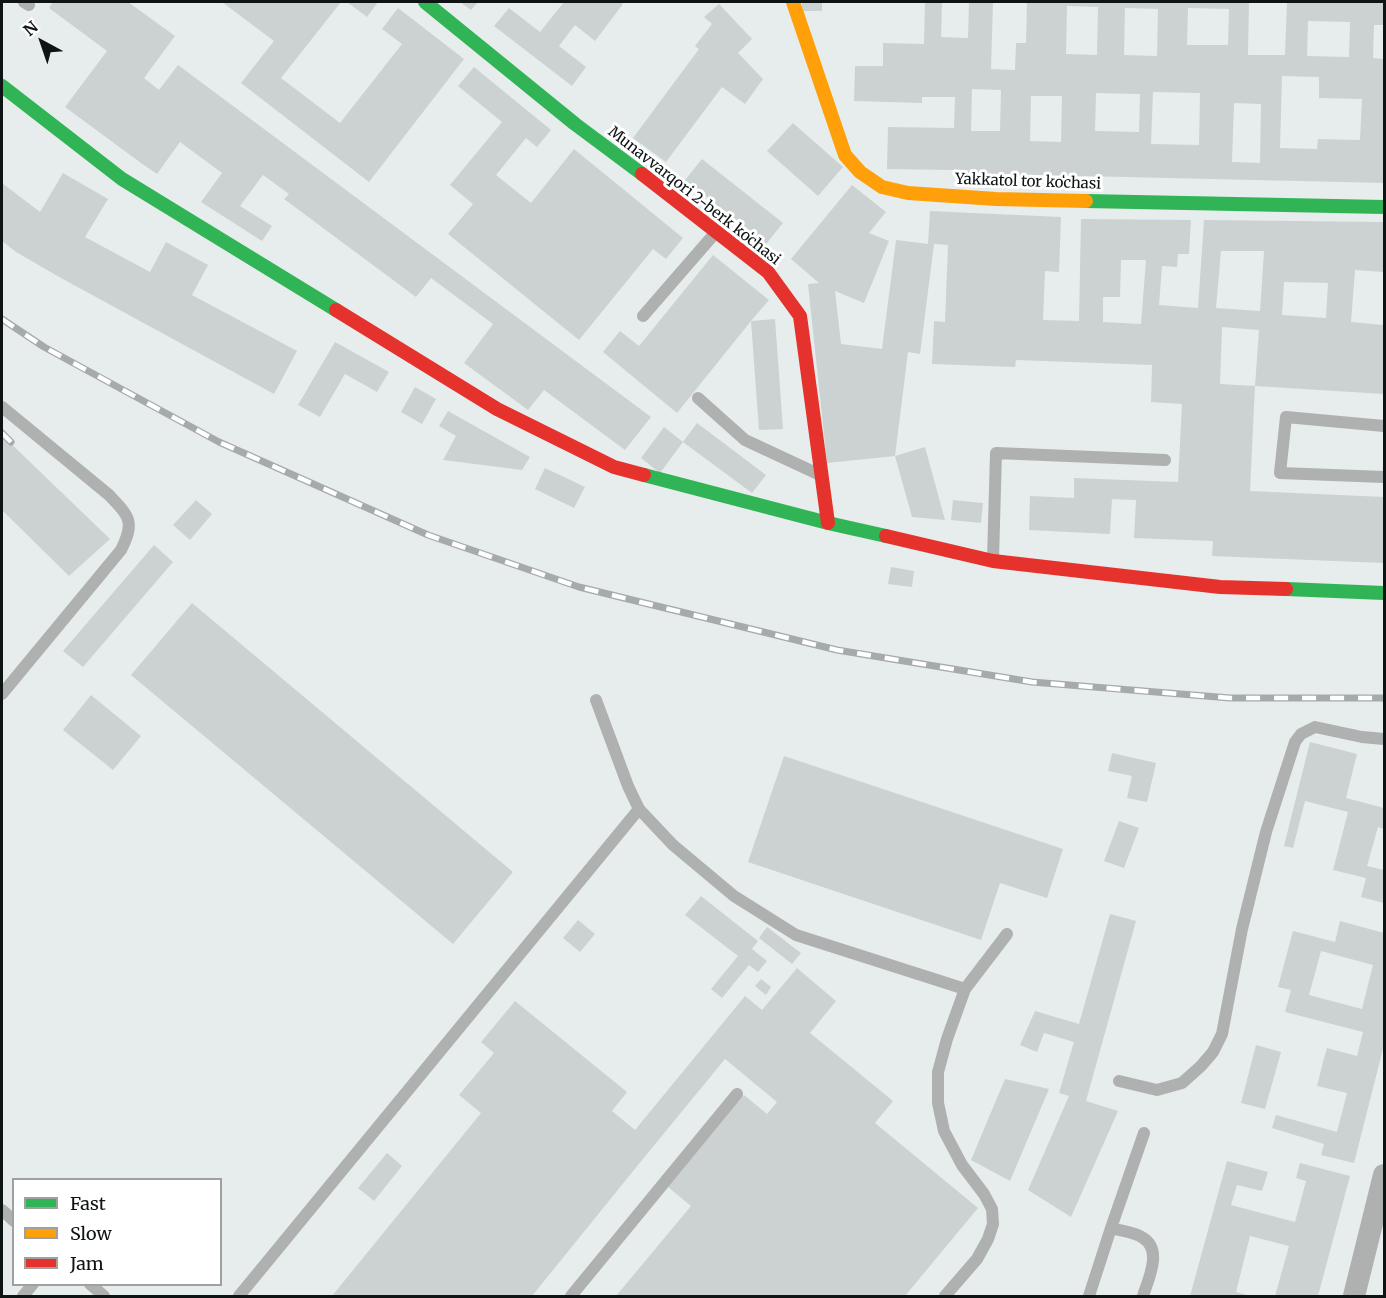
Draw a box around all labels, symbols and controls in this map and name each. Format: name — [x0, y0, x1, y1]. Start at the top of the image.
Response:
north arrow — [12, 12, 72, 72]
text: N — [19, 16, 42, 40]
street label: Munavvarqori 2-berk koʻchasi — [604, 123, 784, 269]
street label: Yakkatol tor koʻchasi — [955, 170, 1101, 194]
legend — [12, 1178, 222, 1286]
text: Fast — [70, 1192, 106, 1215]
text: Slow — [70, 1222, 112, 1245]
text: Jam — [70, 1252, 104, 1275]

